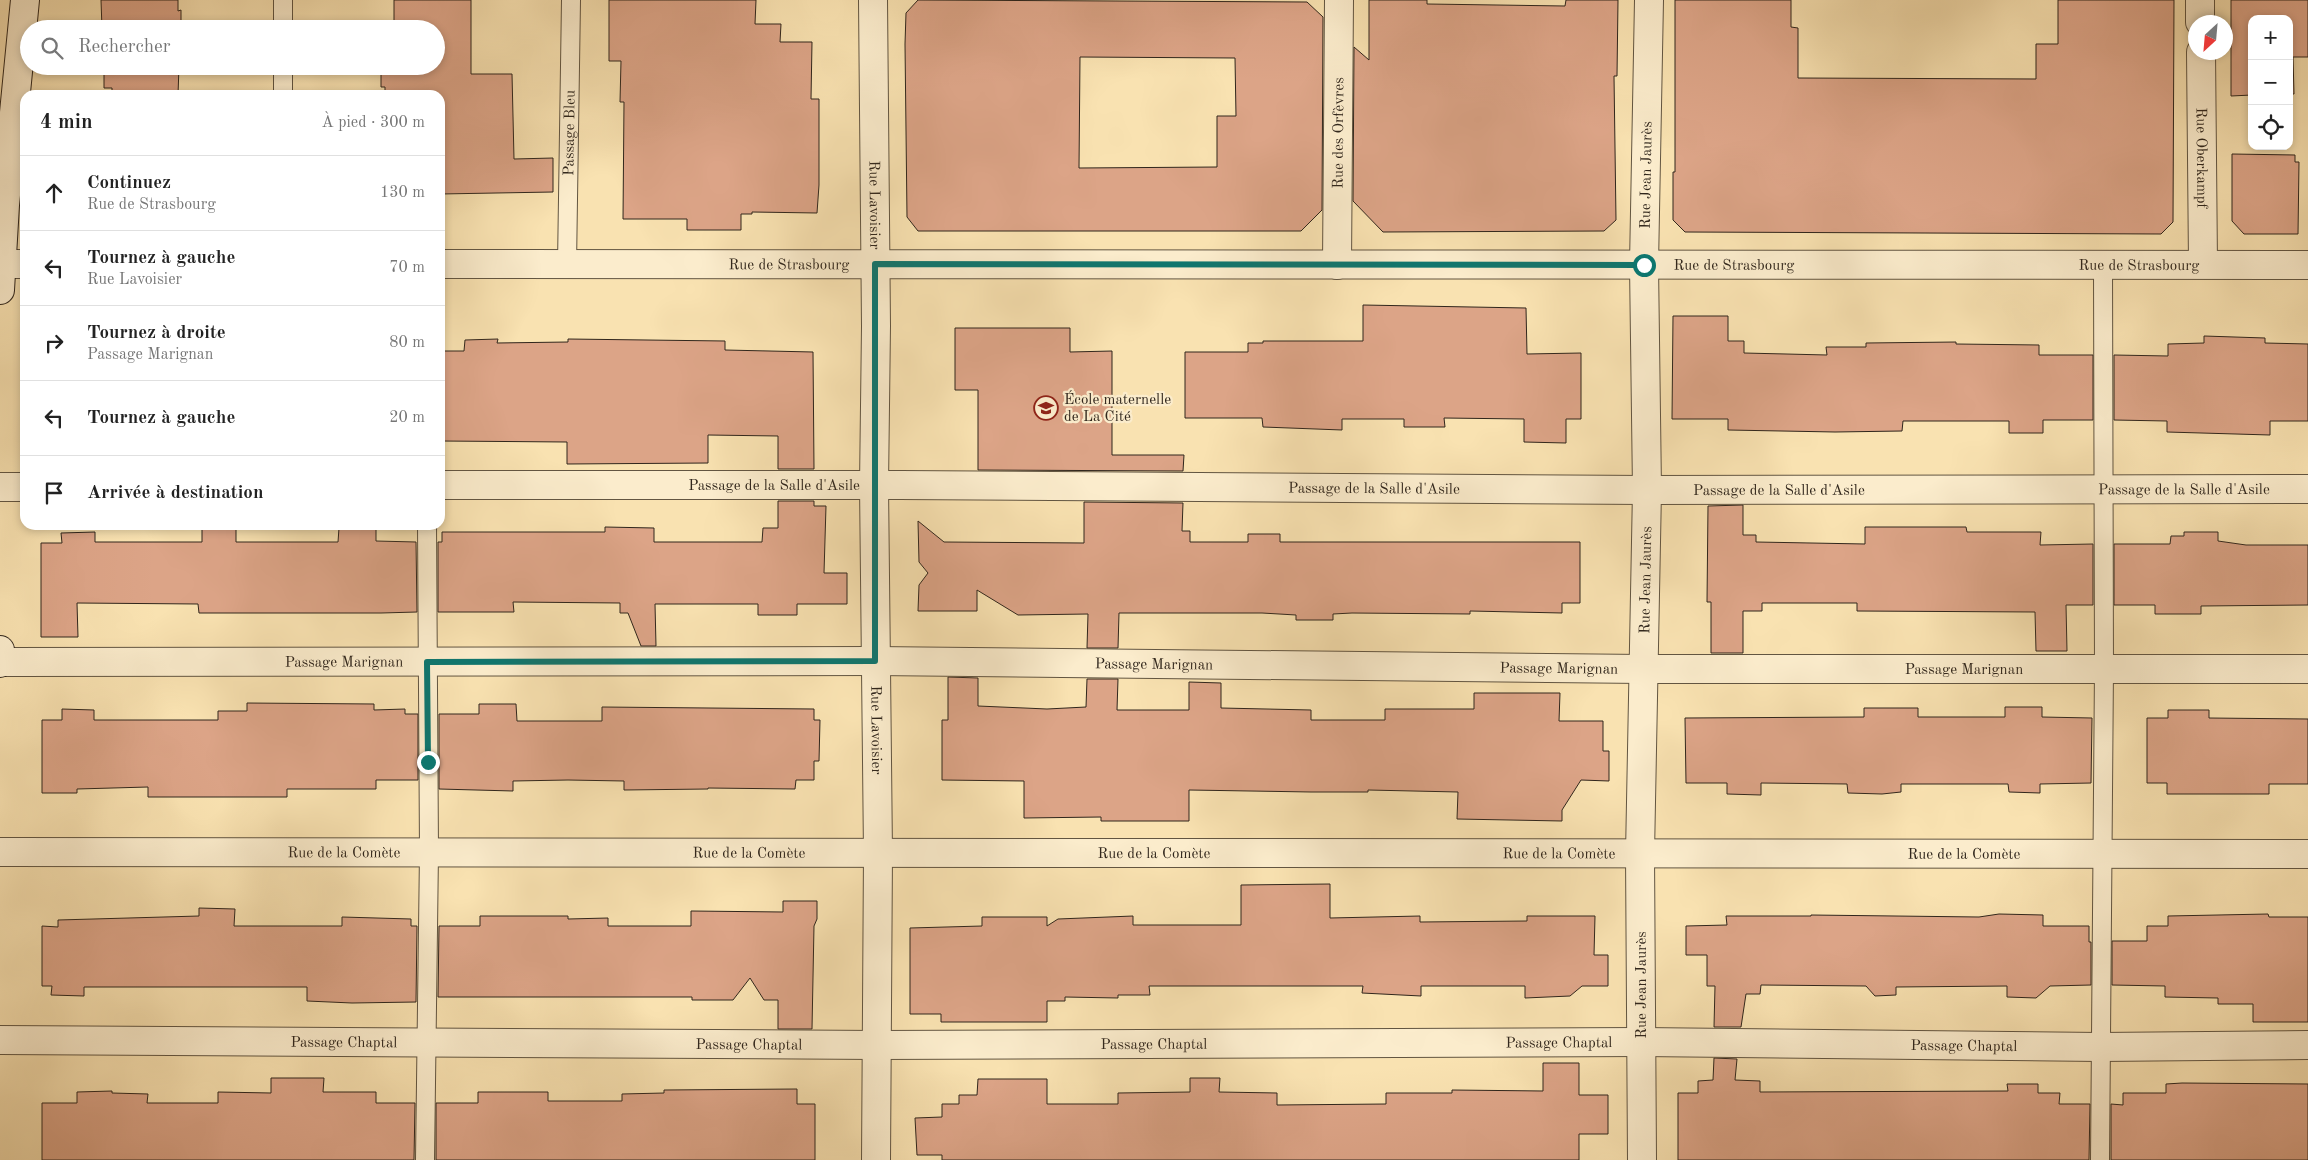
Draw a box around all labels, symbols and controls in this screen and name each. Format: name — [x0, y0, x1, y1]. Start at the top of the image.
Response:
north arrow — [2188, 15, 2233, 60]
map controls — [2248, 15, 2293, 150]
button: + — [2248, 15, 2293, 60]
search box — [20, 20, 445, 75]
icon: search — [38, 34, 66, 62]
text: Rechercher — [78, 38, 171, 57]
button: − — [2248, 60, 2293, 105]
street label: Rue des Orfèvres — [1332, 77, 1347, 189]
street label: Passage Bleu — [562, 90, 579, 176]
button: locate — [2248, 105, 2293, 150]
street label: Rue Oberkampf — [2193, 107, 2208, 210]
text: 4 min — [40, 112, 93, 133]
text: À pied · 300 m — [322, 115, 425, 131]
street label: Rue Jean Jaurès — [1639, 121, 1656, 229]
street label: Rue Lavoisier — [865, 160, 881, 250]
text: Continuez — [87, 174, 171, 193]
icon: ahead — [40, 179, 68, 207]
text: 130 m — [380, 185, 425, 201]
text: Rue de Strasbourg — [87, 197, 216, 213]
text: Tournez à gauche — [87, 249, 235, 268]
icon: left — [40, 254, 68, 282]
route start — [1633, 254, 1656, 277]
street label: Rue de Strasbourg — [729, 258, 849, 273]
street label: Rue de Strasbourg — [1674, 259, 1794, 274]
street label: Rue de Strasbourg — [2079, 259, 2199, 274]
text: 70 m — [389, 260, 425, 276]
text: Rue Lavoisier — [87, 272, 182, 288]
text: Tournez à droite — [87, 324, 226, 343]
icon: right — [40, 329, 68, 357]
text: 80 m — [389, 335, 425, 351]
text: Passage Marignan — [87, 347, 213, 363]
place label: École maternelle de La Cité — [1064, 390, 1171, 425]
school or university icon: École maternelle de La Cité — [1033, 395, 1059, 421]
icon: left — [40, 404, 68, 432]
text: Tournez à gauche — [87, 409, 235, 428]
text: 20 m — [389, 410, 425, 426]
icon: arrive — [40, 479, 68, 507]
street label: Passage de la Salle d'Asile — [688, 479, 860, 494]
street label: Passage de la Salle d'Asile — [1288, 482, 1460, 498]
street label: Passage de la Salle d'Asile — [2098, 483, 2270, 498]
text: Arrivée à destination — [87, 484, 263, 503]
street label: Passage de la Salle d'Asile — [1693, 484, 1865, 499]
street label: Rue Jean Jaurès — [1638, 526, 1655, 634]
street label: Passage Marignan — [285, 656, 403, 671]
street label: Passage Marignan — [1095, 657, 1213, 674]
street label: Passage Marignan — [1500, 662, 1618, 678]
street label: Passage Marignan — [1905, 663, 2023, 678]
street label: Rue Lavoisier — [867, 685, 883, 775]
route end — [417, 751, 440, 774]
street label: Rue de la Comète — [287, 846, 401, 861]
street label: Rue de la Comète — [692, 847, 806, 862]
street label: Rue de la Comète — [1097, 847, 1211, 862]
street label: Rue de la Comète — [1502, 847, 1616, 862]
street label: Rue de la Comète — [1907, 848, 2021, 863]
street label: Rue Jean Jaurès — [1635, 931, 1650, 1039]
street label: Passage Chaptal — [291, 1036, 397, 1051]
street label: Passage Chaptal — [1506, 1036, 1612, 1052]
street label: Passage Chaptal — [696, 1038, 802, 1054]
street label: Passage Chaptal — [1101, 1038, 1207, 1053]
street label: Passage Chaptal — [1910, 1039, 2017, 1055]

